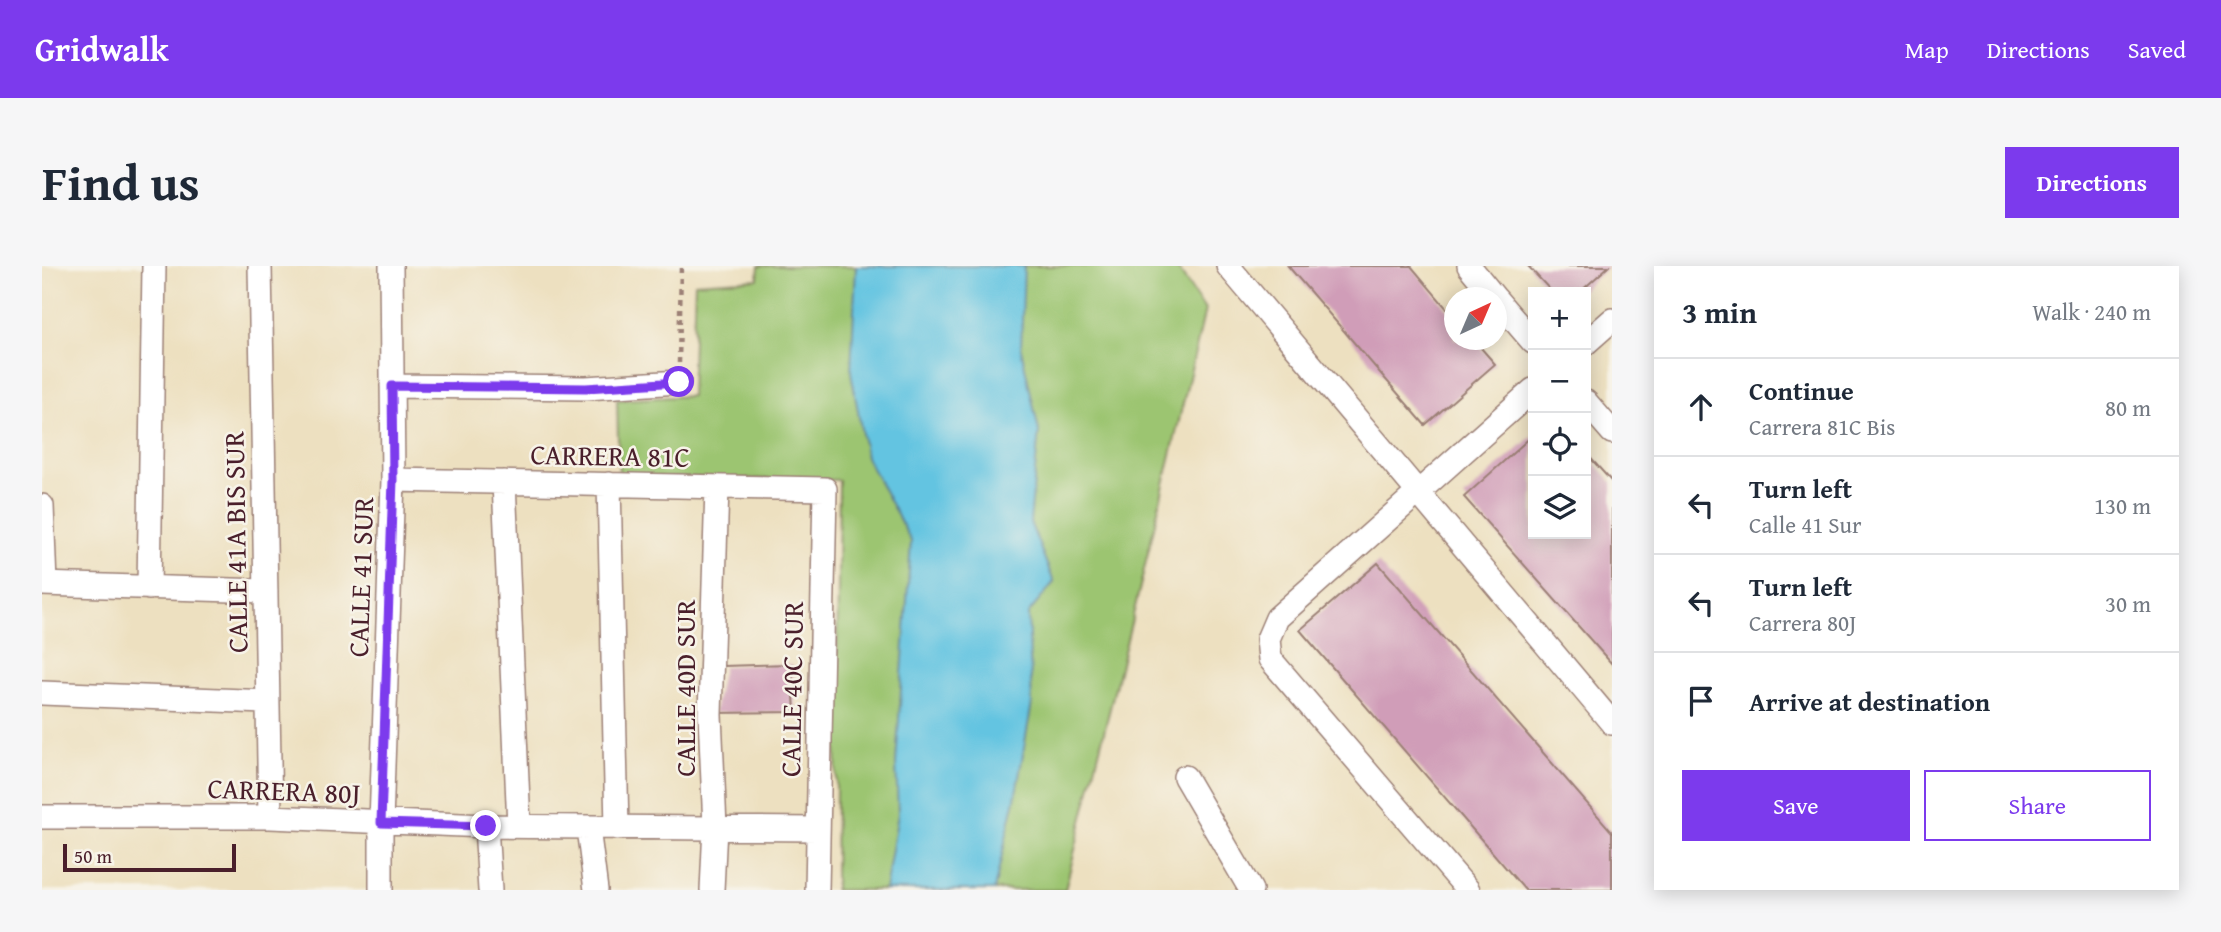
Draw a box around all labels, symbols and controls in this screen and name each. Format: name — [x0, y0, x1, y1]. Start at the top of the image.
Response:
text: Gridwalk — [35, 25, 169, 73]
text: Map — [1905, 32, 1949, 67]
text: Directions — [1987, 32, 2090, 67]
text: Saved — [2128, 32, 2186, 67]
text: Find us — [42, 146, 200, 218]
button: Directions — [2005, 147, 2179, 218]
north arrow — [1444, 287, 1507, 350]
map controls — [1528, 287, 1591, 539]
button: + — [1528, 287, 1591, 350]
text: 3 min — [1682, 290, 1757, 334]
text: Walk · 240 m — [2032, 295, 2151, 328]
button: − — [1528, 350, 1591, 413]
route start — [663, 366, 694, 397]
text: Continue — [1749, 371, 1854, 410]
icon: ahead — [1682, 388, 1720, 426]
text: 80 m — [2105, 391, 2151, 424]
text: Carrera 81C Bis — [1749, 410, 1895, 443]
button: locate — [1528, 413, 1591, 476]
street label: CALLE 41A BIS SUR — [213, 430, 257, 653]
street label: CARRERA 81C — [530, 433, 690, 477]
text: Turn left — [1749, 469, 1852, 508]
button: layers — [1528, 476, 1591, 539]
icon: left — [1682, 486, 1720, 524]
text: 130 m — [2094, 489, 2151, 522]
street label: CALLE 41 SUR — [337, 495, 383, 658]
text: Calle 41 Sur — [1749, 508, 1862, 541]
text: Turn left — [1749, 567, 1852, 606]
icon: left — [1682, 584, 1720, 622]
text: 30 m — [2105, 587, 2151, 620]
street label: CALLE 40D SUR — [664, 598, 705, 777]
street label: CALLE 40C SUR — [769, 600, 813, 777]
text: Carrera 80J — [1749, 606, 1856, 639]
icon: arrive — [1682, 682, 1720, 720]
text: Arrive at destination — [1749, 682, 1990, 721]
street label: CARRERA 80J — [207, 767, 361, 813]
button: Save — [1682, 770, 1910, 841]
button: Share — [1924, 770, 2151, 841]
route end — [470, 810, 501, 841]
scale bar — [63, 841, 236, 873]
text: 50 m — [74, 842, 112, 870]

